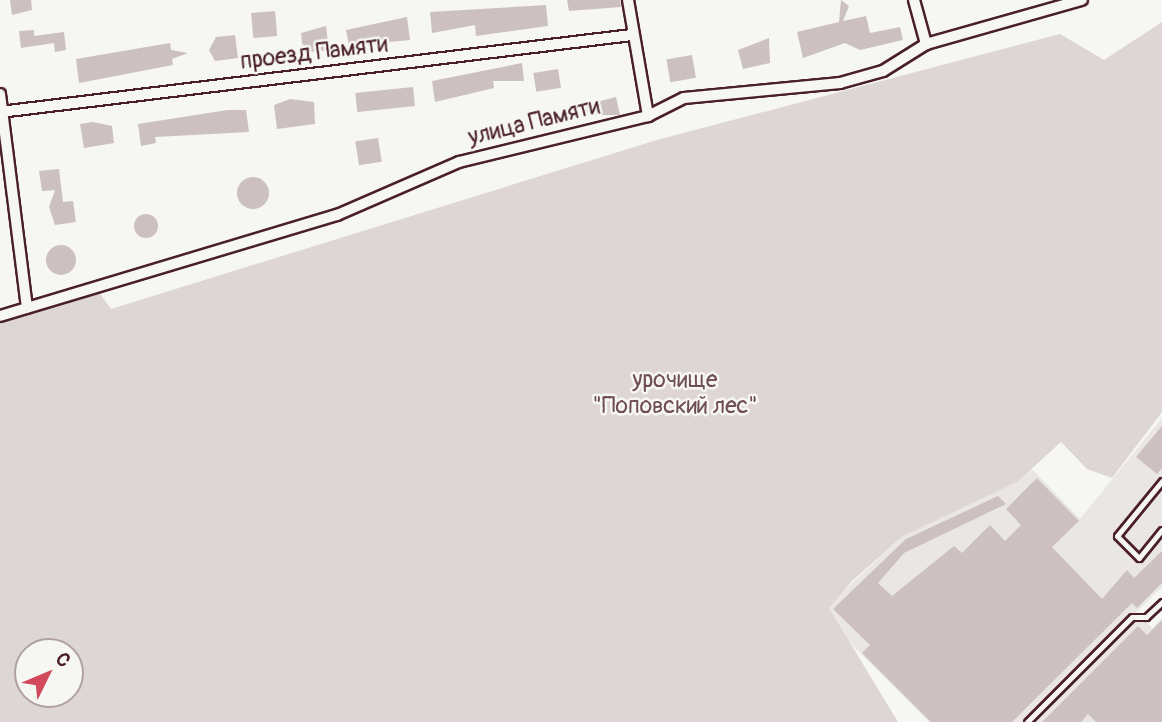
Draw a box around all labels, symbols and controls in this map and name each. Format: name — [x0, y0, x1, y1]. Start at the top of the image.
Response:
street label: проезд Памяти — [239, 30, 389, 76]
street label: улица Памяти — [465, 92, 603, 152]
park label: урочище "Поповский лес" — [592, 366, 758, 420]
north arrow — [14, 638, 84, 708]
text: С — [50, 648, 76, 673]

